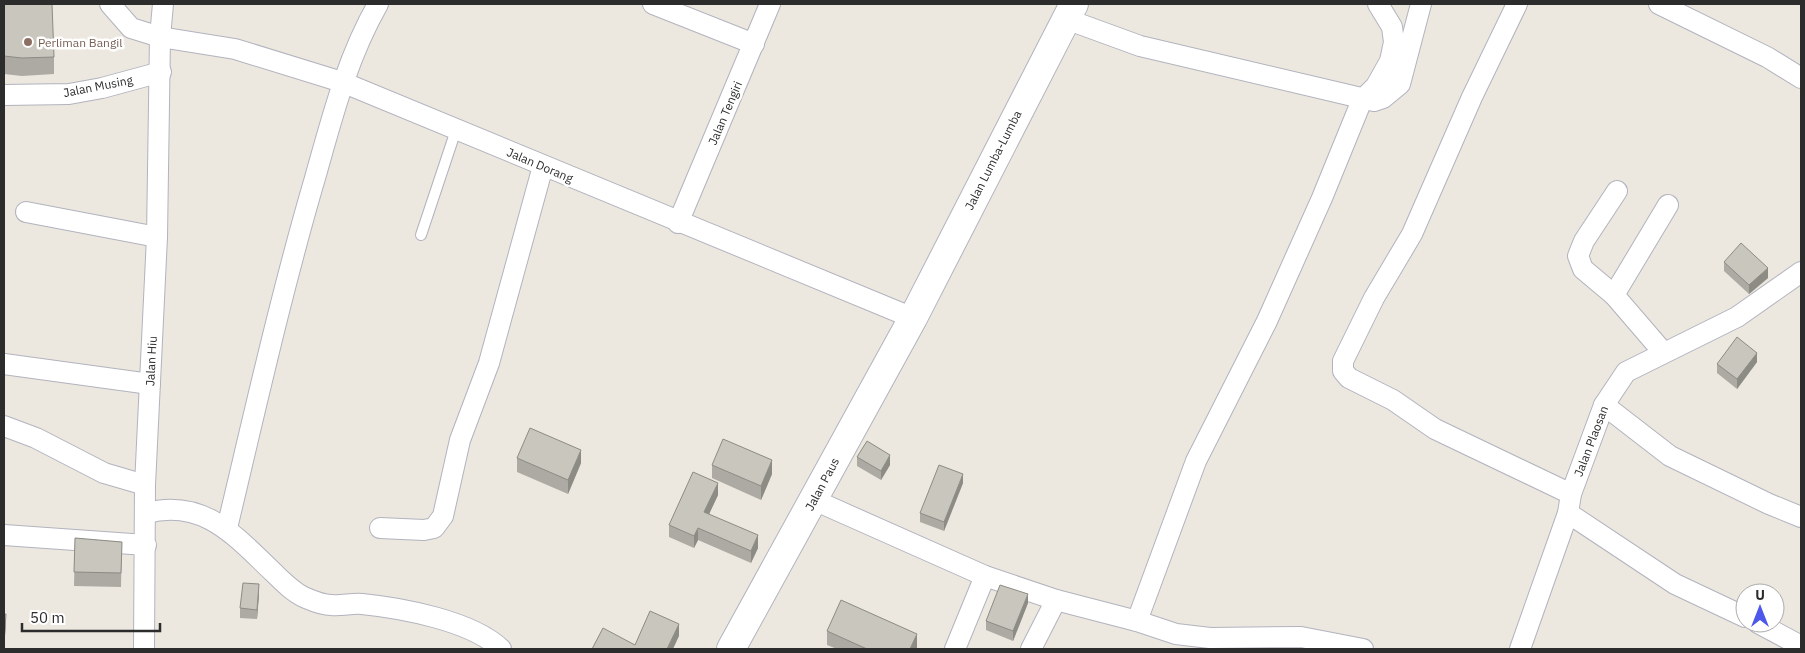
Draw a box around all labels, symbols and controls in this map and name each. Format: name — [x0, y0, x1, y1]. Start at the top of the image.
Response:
place label: Perliman Bangil — [38, 35, 122, 50]
marker: Perliman Bangil — [22, 36, 34, 48]
street label: Jalan Musing — [62, 72, 135, 100]
street label: Jalan Tengiri — [705, 79, 745, 147]
street label: Jalan Lumba-Lumba — [961, 107, 1025, 212]
street label: Jalan Dorang — [505, 144, 576, 186]
street label: Jalan Hiu — [142, 336, 160, 386]
street label: Jalan Plaosan — [1571, 403, 1611, 479]
street label: Jalan Paus — [802, 455, 842, 513]
north arrow — [1735, 583, 1785, 633]
text: U — [1755, 586, 1765, 604]
scale bar — [22, 600, 160, 632]
text: 50 m — [30, 608, 65, 627]

